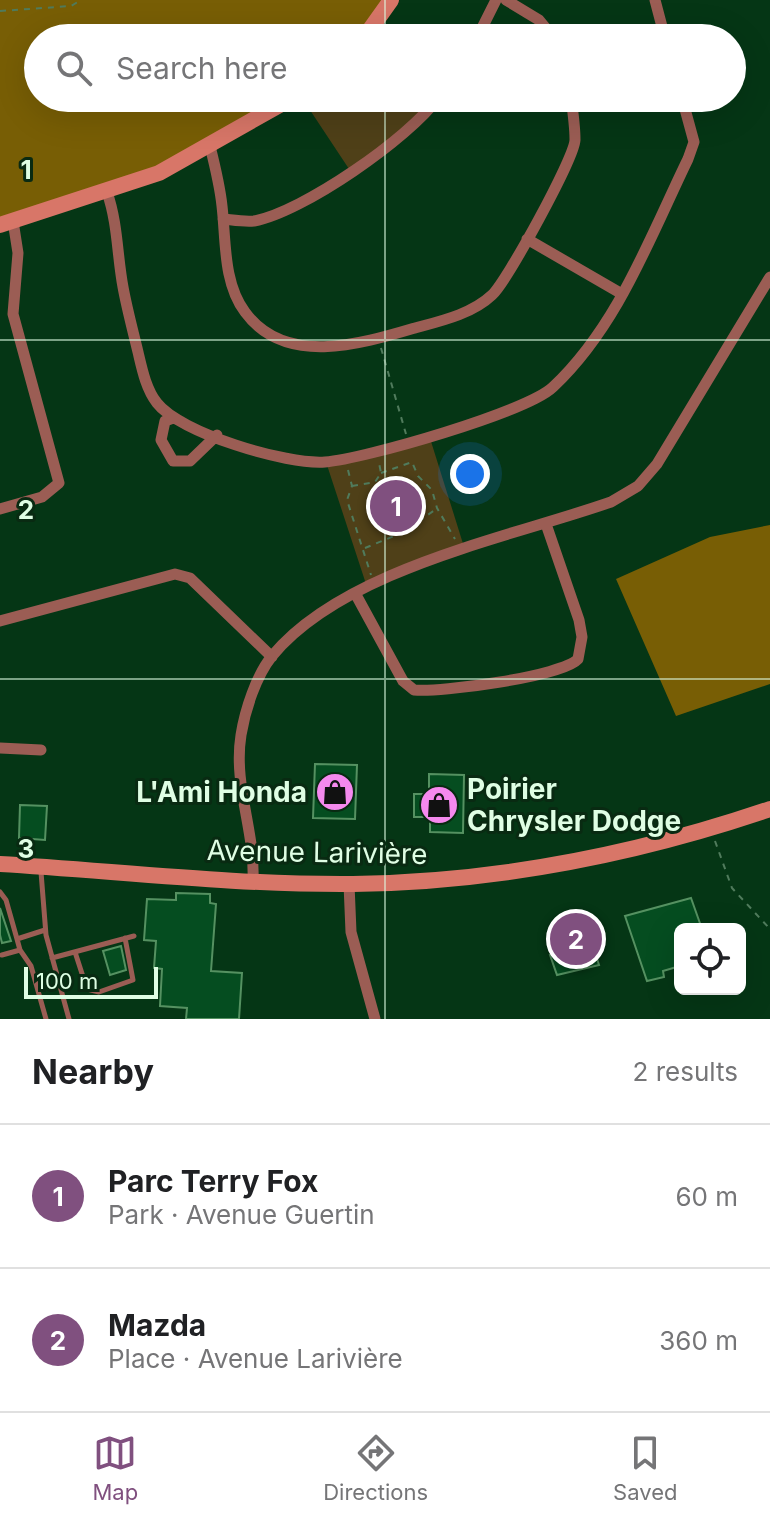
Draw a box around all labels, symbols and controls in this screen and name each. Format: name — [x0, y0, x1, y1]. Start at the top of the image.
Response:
search box — [24, 24, 746, 112]
icon: search — [52, 46, 96, 90]
text: Search here — [116, 50, 288, 86]
text: 1 — [20, 154, 32, 185]
your location — [450, 454, 490, 494]
pin: 1 — [370, 476, 422, 536]
text: 2 — [18, 494, 34, 525]
shop icon: L'Ami Honda — [314, 771, 356, 813]
place label: Poirier Chrysler Dodge — [467, 772, 681, 838]
place label: L'Ami Honda — [136, 775, 307, 809]
shop icon: Poirier Chrysler Dodge — [418, 784, 460, 826]
text: 3 — [18, 833, 34, 864]
street label: Avenue Larivière — [206, 833, 428, 871]
pin: 2 — [550, 909, 602, 969]
map controls — [674, 923, 746, 995]
button: locate — [674, 923, 746, 995]
scale bar — [24, 963, 158, 999]
text: 100 m — [36, 968, 98, 994]
text: Nearby — [32, 1051, 154, 1092]
text: 2 results — [633, 1056, 738, 1087]
text: Parc Terry Fox — [108, 1163, 319, 1199]
text: 1 — [52, 1181, 64, 1212]
text: 60 m — [675, 1181, 738, 1212]
text: Park · Avenue Guertin — [108, 1199, 375, 1230]
text: Mazda — [108, 1307, 206, 1343]
text: 2 — [50, 1325, 66, 1356]
text: 360 m — [659, 1325, 738, 1356]
text: Place · Avenue Larivière — [108, 1343, 403, 1374]
tab: Map — [93, 1431, 138, 1505]
tab: Directions — [323, 1431, 428, 1505]
tab: Saved — [613, 1431, 677, 1505]

